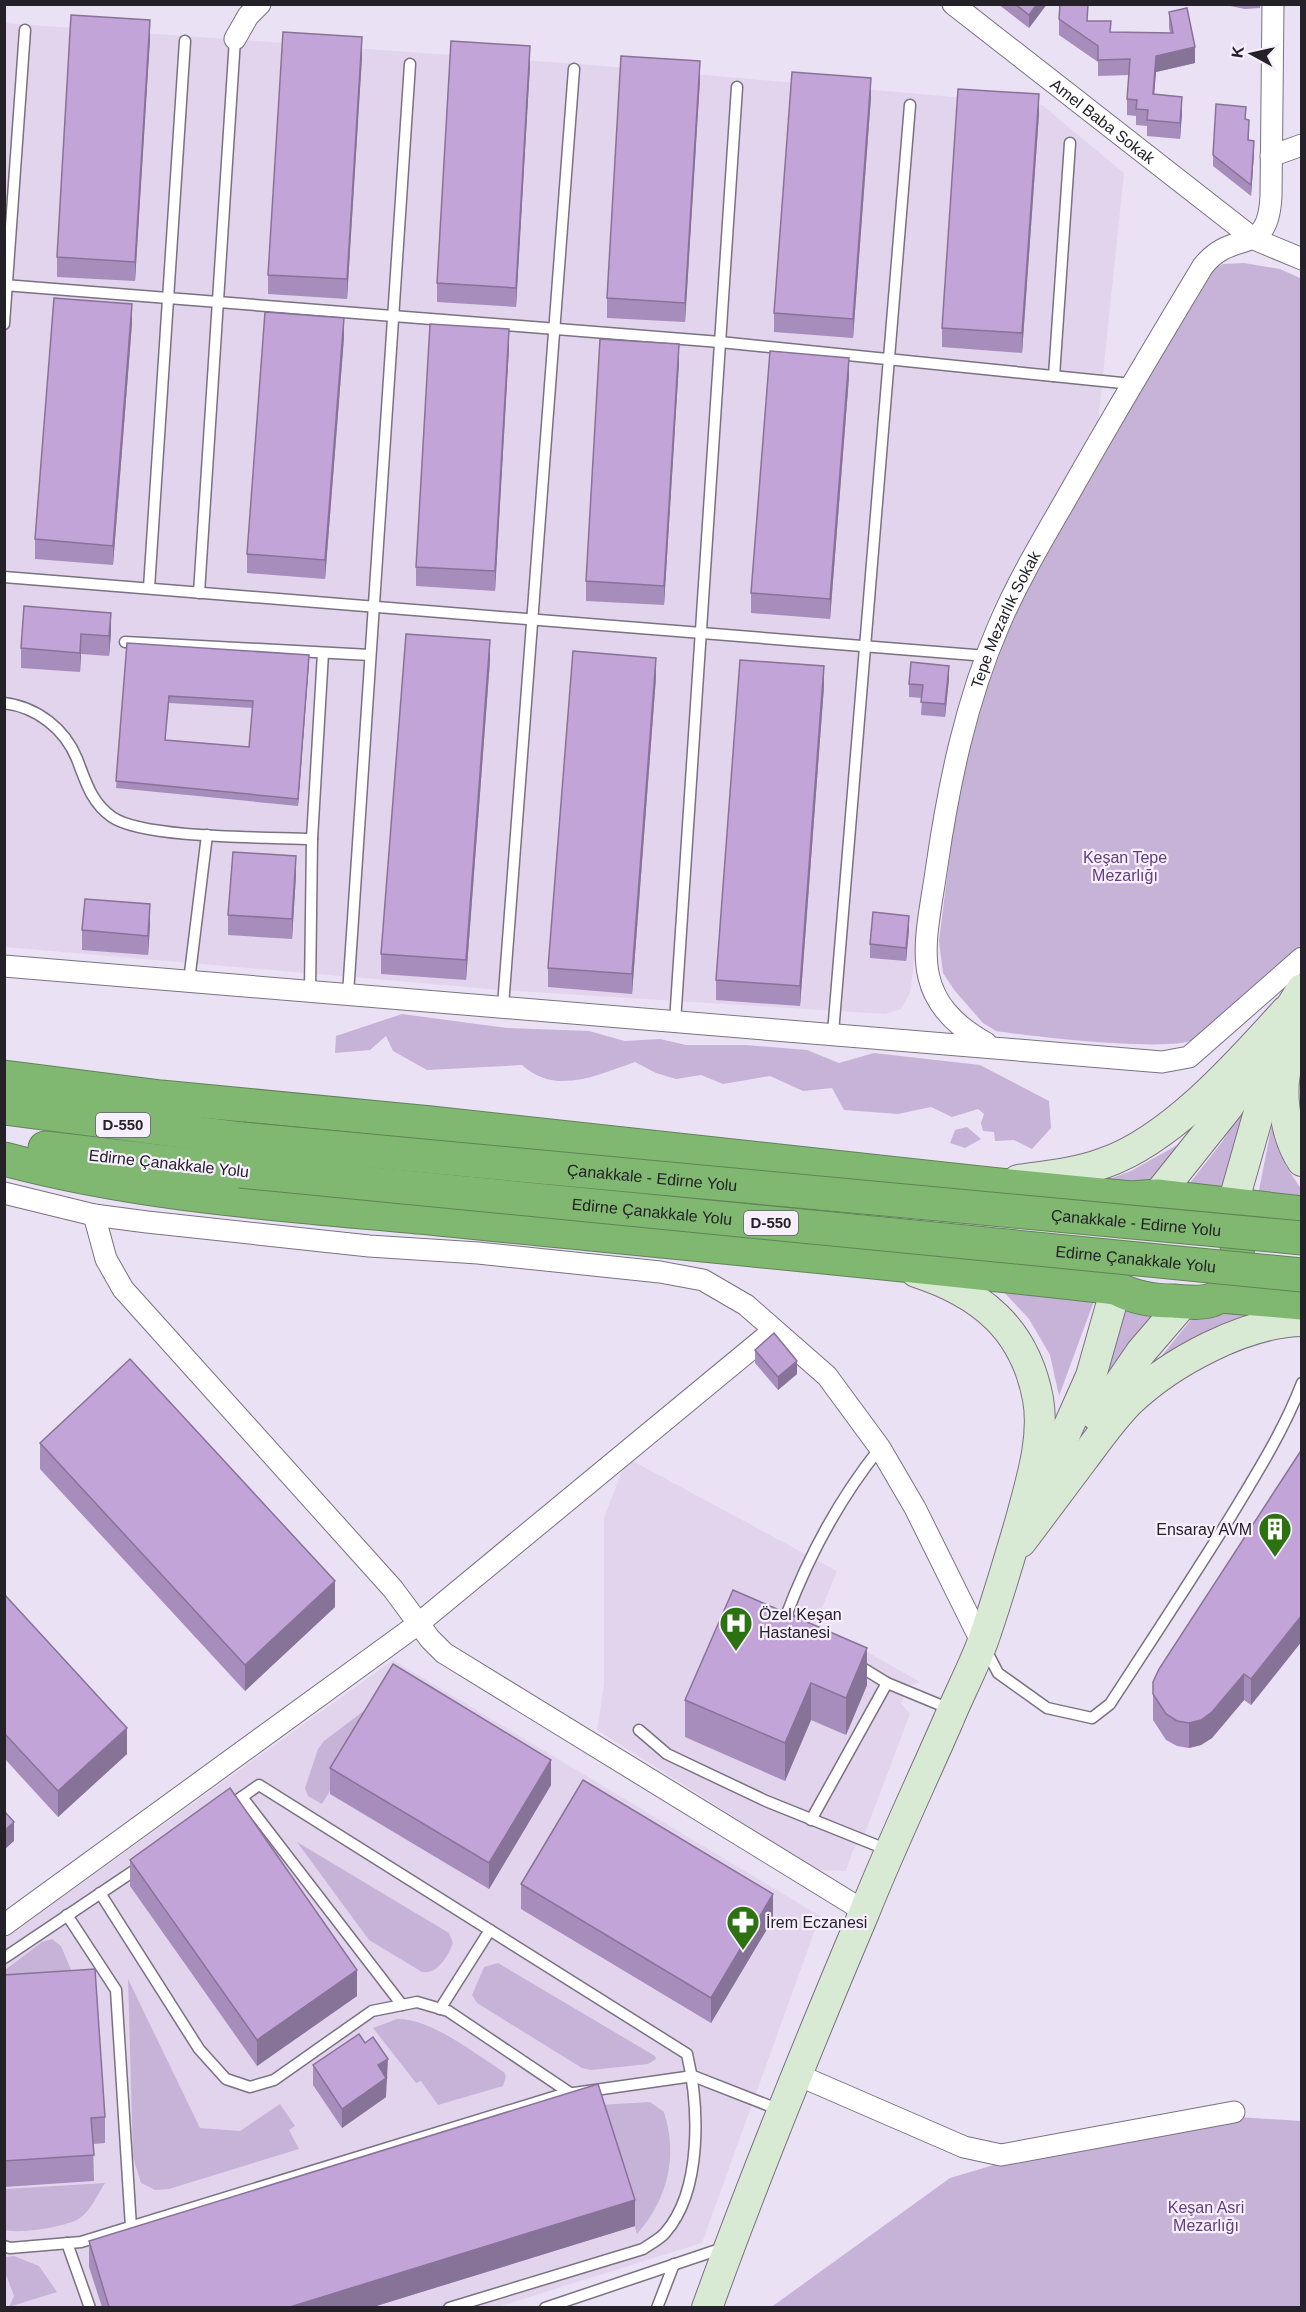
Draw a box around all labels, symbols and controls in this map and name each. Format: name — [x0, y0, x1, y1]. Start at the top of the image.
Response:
north arrow — [1222, 24, 1282, 84]
text: K — [1228, 45, 1247, 59]
street label: Amel Baba Sokak — [1047, 75, 1159, 168]
street label: Tepe Mezarlık Sokak — [968, 547, 1044, 690]
park label: Keşan Tepe Mezarlığı — [1083, 849, 1167, 884]
road number: D-550 — [96, 1113, 150, 1137]
street label: Edirne Çanakkale Yolu — [88, 1147, 250, 1180]
street label: Çanakkale - Edirne Yolu — [566, 1161, 738, 1194]
street label: Edirne Çanakkale Yolu — [571, 1196, 733, 1228]
street label: Çanakkale - Edirne Yolu — [1050, 1207, 1222, 1239]
road number: D-550 — [744, 1211, 798, 1235]
street label: Edirne Çanakkale Yolu — [1055, 1243, 1217, 1276]
building icon: Ensaray AVM — [1257, 1511, 1293, 1558]
place label: Ensaray AVM — [1156, 1521, 1252, 1538]
hospital icon: Özel Keşan Hastanesi — [718, 1605, 754, 1652]
place label: Özel Keşan Hastanesi — [759, 1606, 842, 1641]
pharmacy icon: İrem Eczanesi — [725, 1904, 761, 1951]
place label: İrem Eczanesi — [766, 1913, 867, 1931]
park label: Keşan Asri Mezarlığı — [1168, 2199, 1244, 2234]

